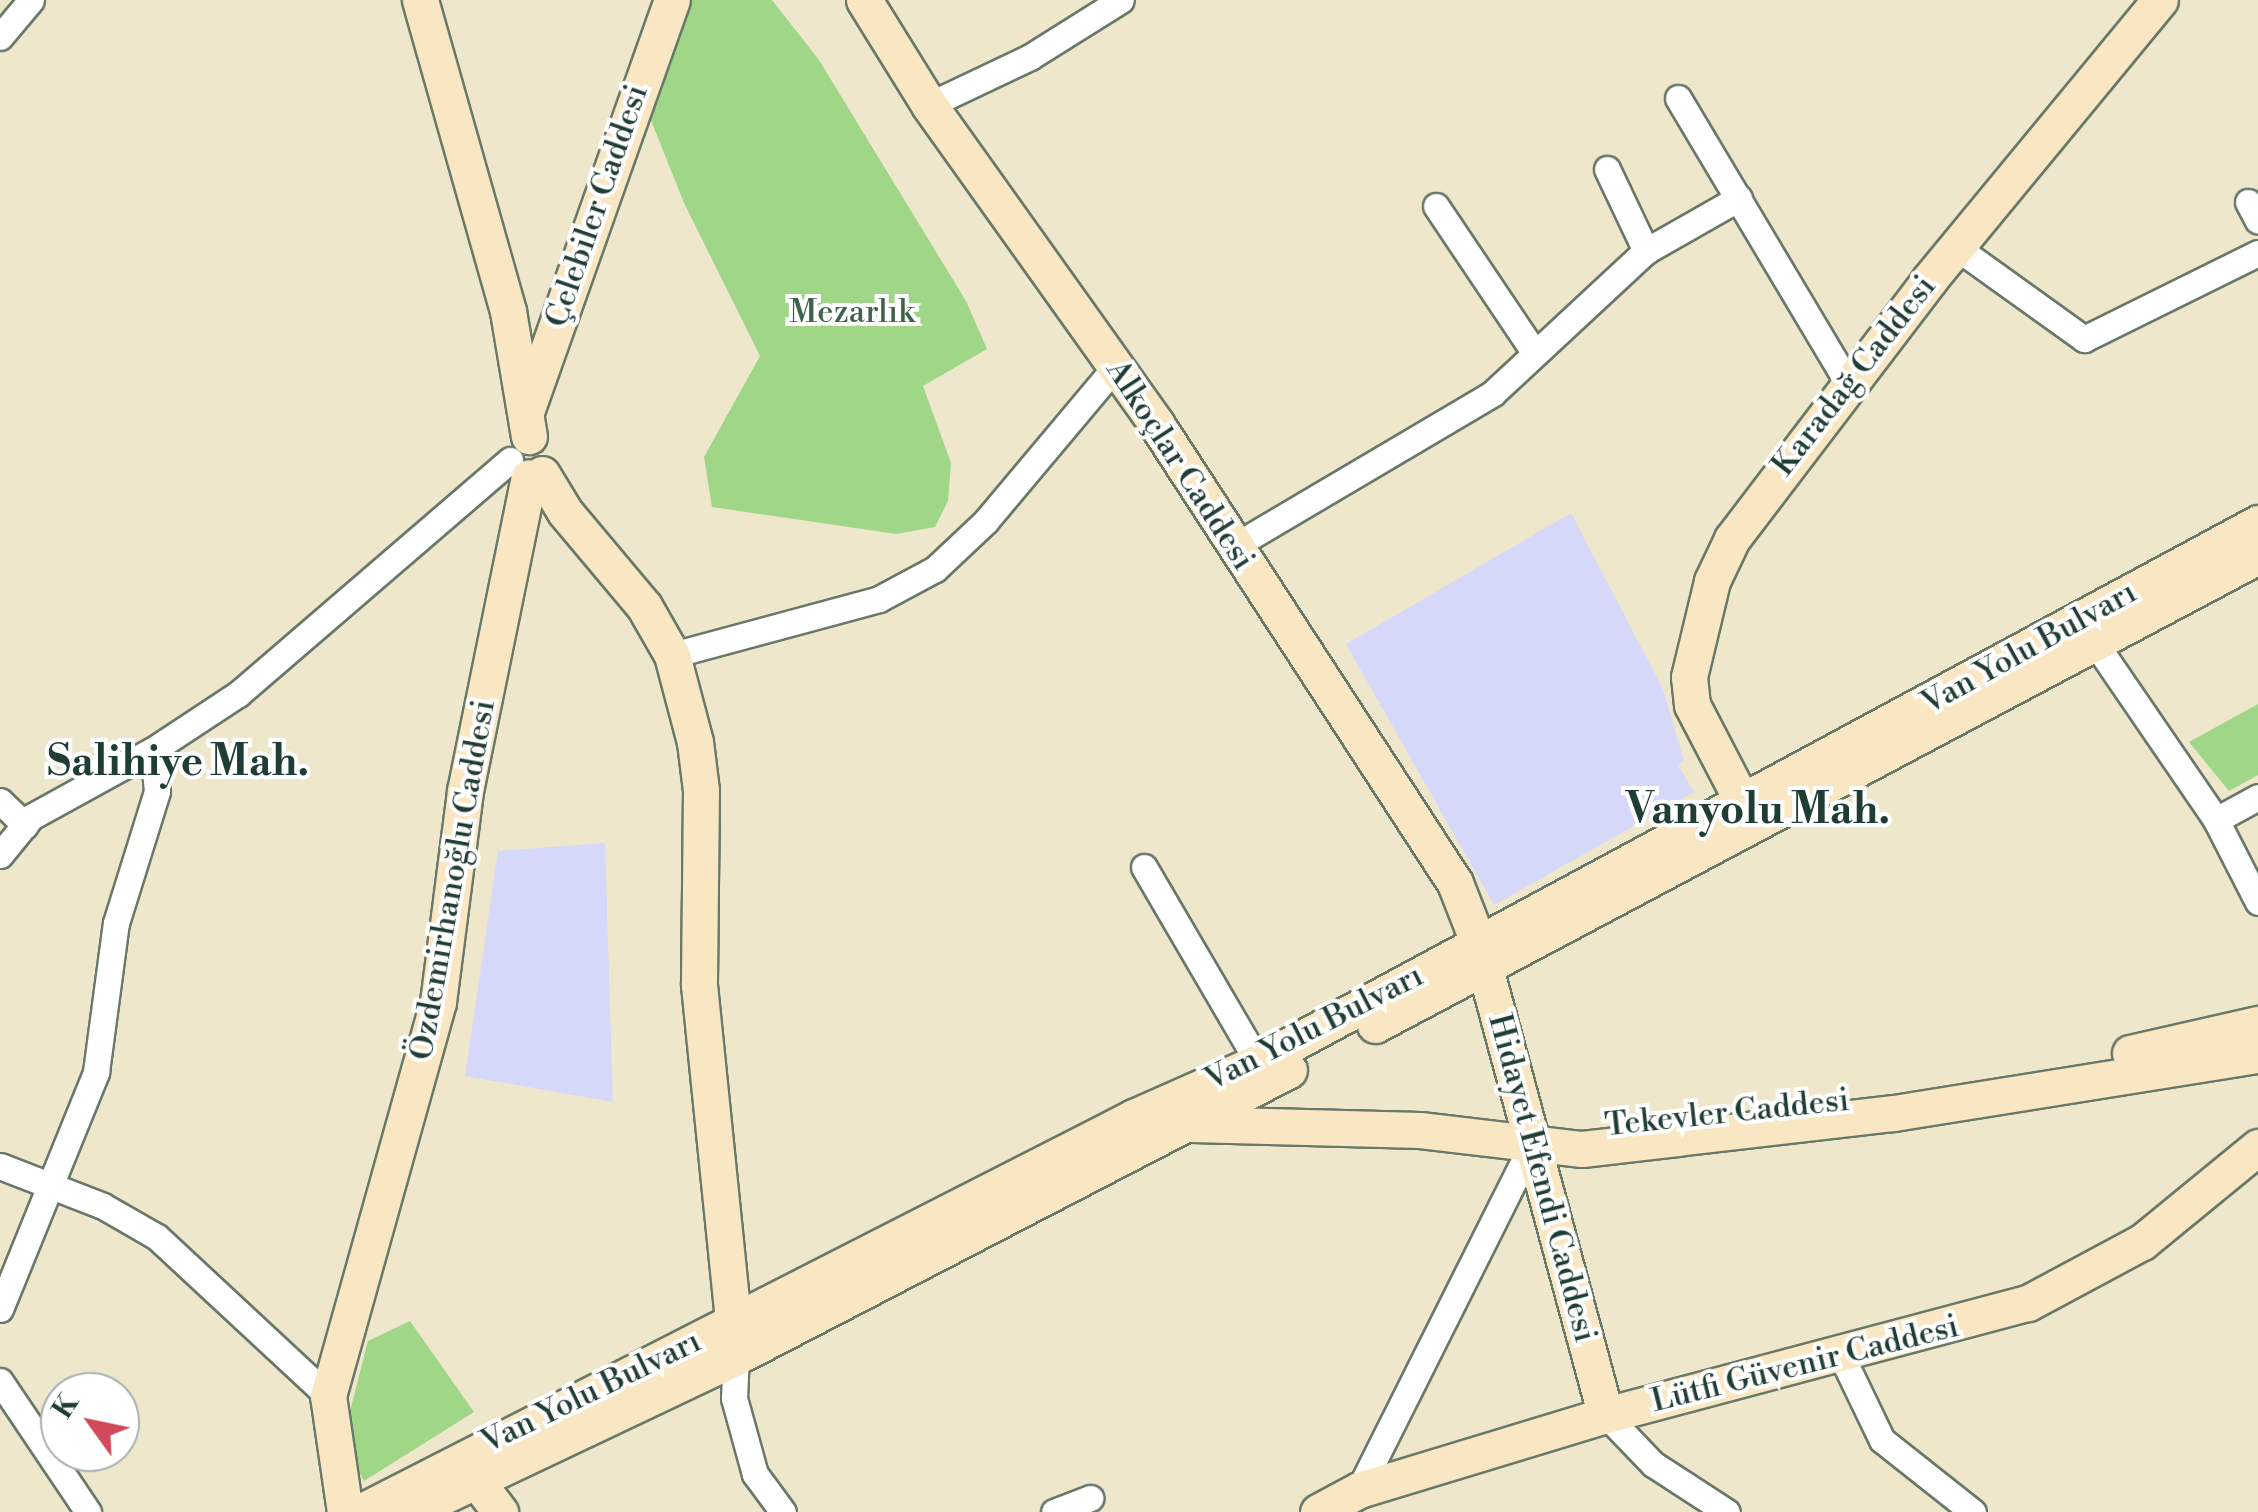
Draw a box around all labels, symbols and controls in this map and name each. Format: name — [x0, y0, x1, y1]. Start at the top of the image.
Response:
street label: Çelebiler Caddesi — [538, 80, 656, 332]
street label: Karadağ Caddesi — [1764, 268, 1944, 484]
park label: Mezarlık — [789, 293, 915, 331]
street label: Alkoçlar Caddesi — [1098, 353, 1262, 577]
street label: Van Yolu Bulvarı — [1915, 573, 2143, 723]
street label: Özdemirhanoğlu Caddesi — [402, 697, 504, 1063]
district label: Salihiye Mah. — [47, 738, 309, 788]
district label: Vanyolu Mah. — [1626, 786, 1890, 836]
street label: Van Yolu Bulvarı — [1198, 956, 1430, 1100]
street label: Hidayet Efendi Caddesi — [1480, 1010, 1604, 1346]
street label: Tekevler Caddesi — [1603, 1081, 1851, 1145]
street label: Lütfi Güvenir Caddesi — [1647, 1307, 1963, 1421]
street label: Van Yolu Bulvarı — [475, 1322, 707, 1462]
north arrow — [40, 1372, 140, 1472]
text: K — [45, 1387, 87, 1426]

